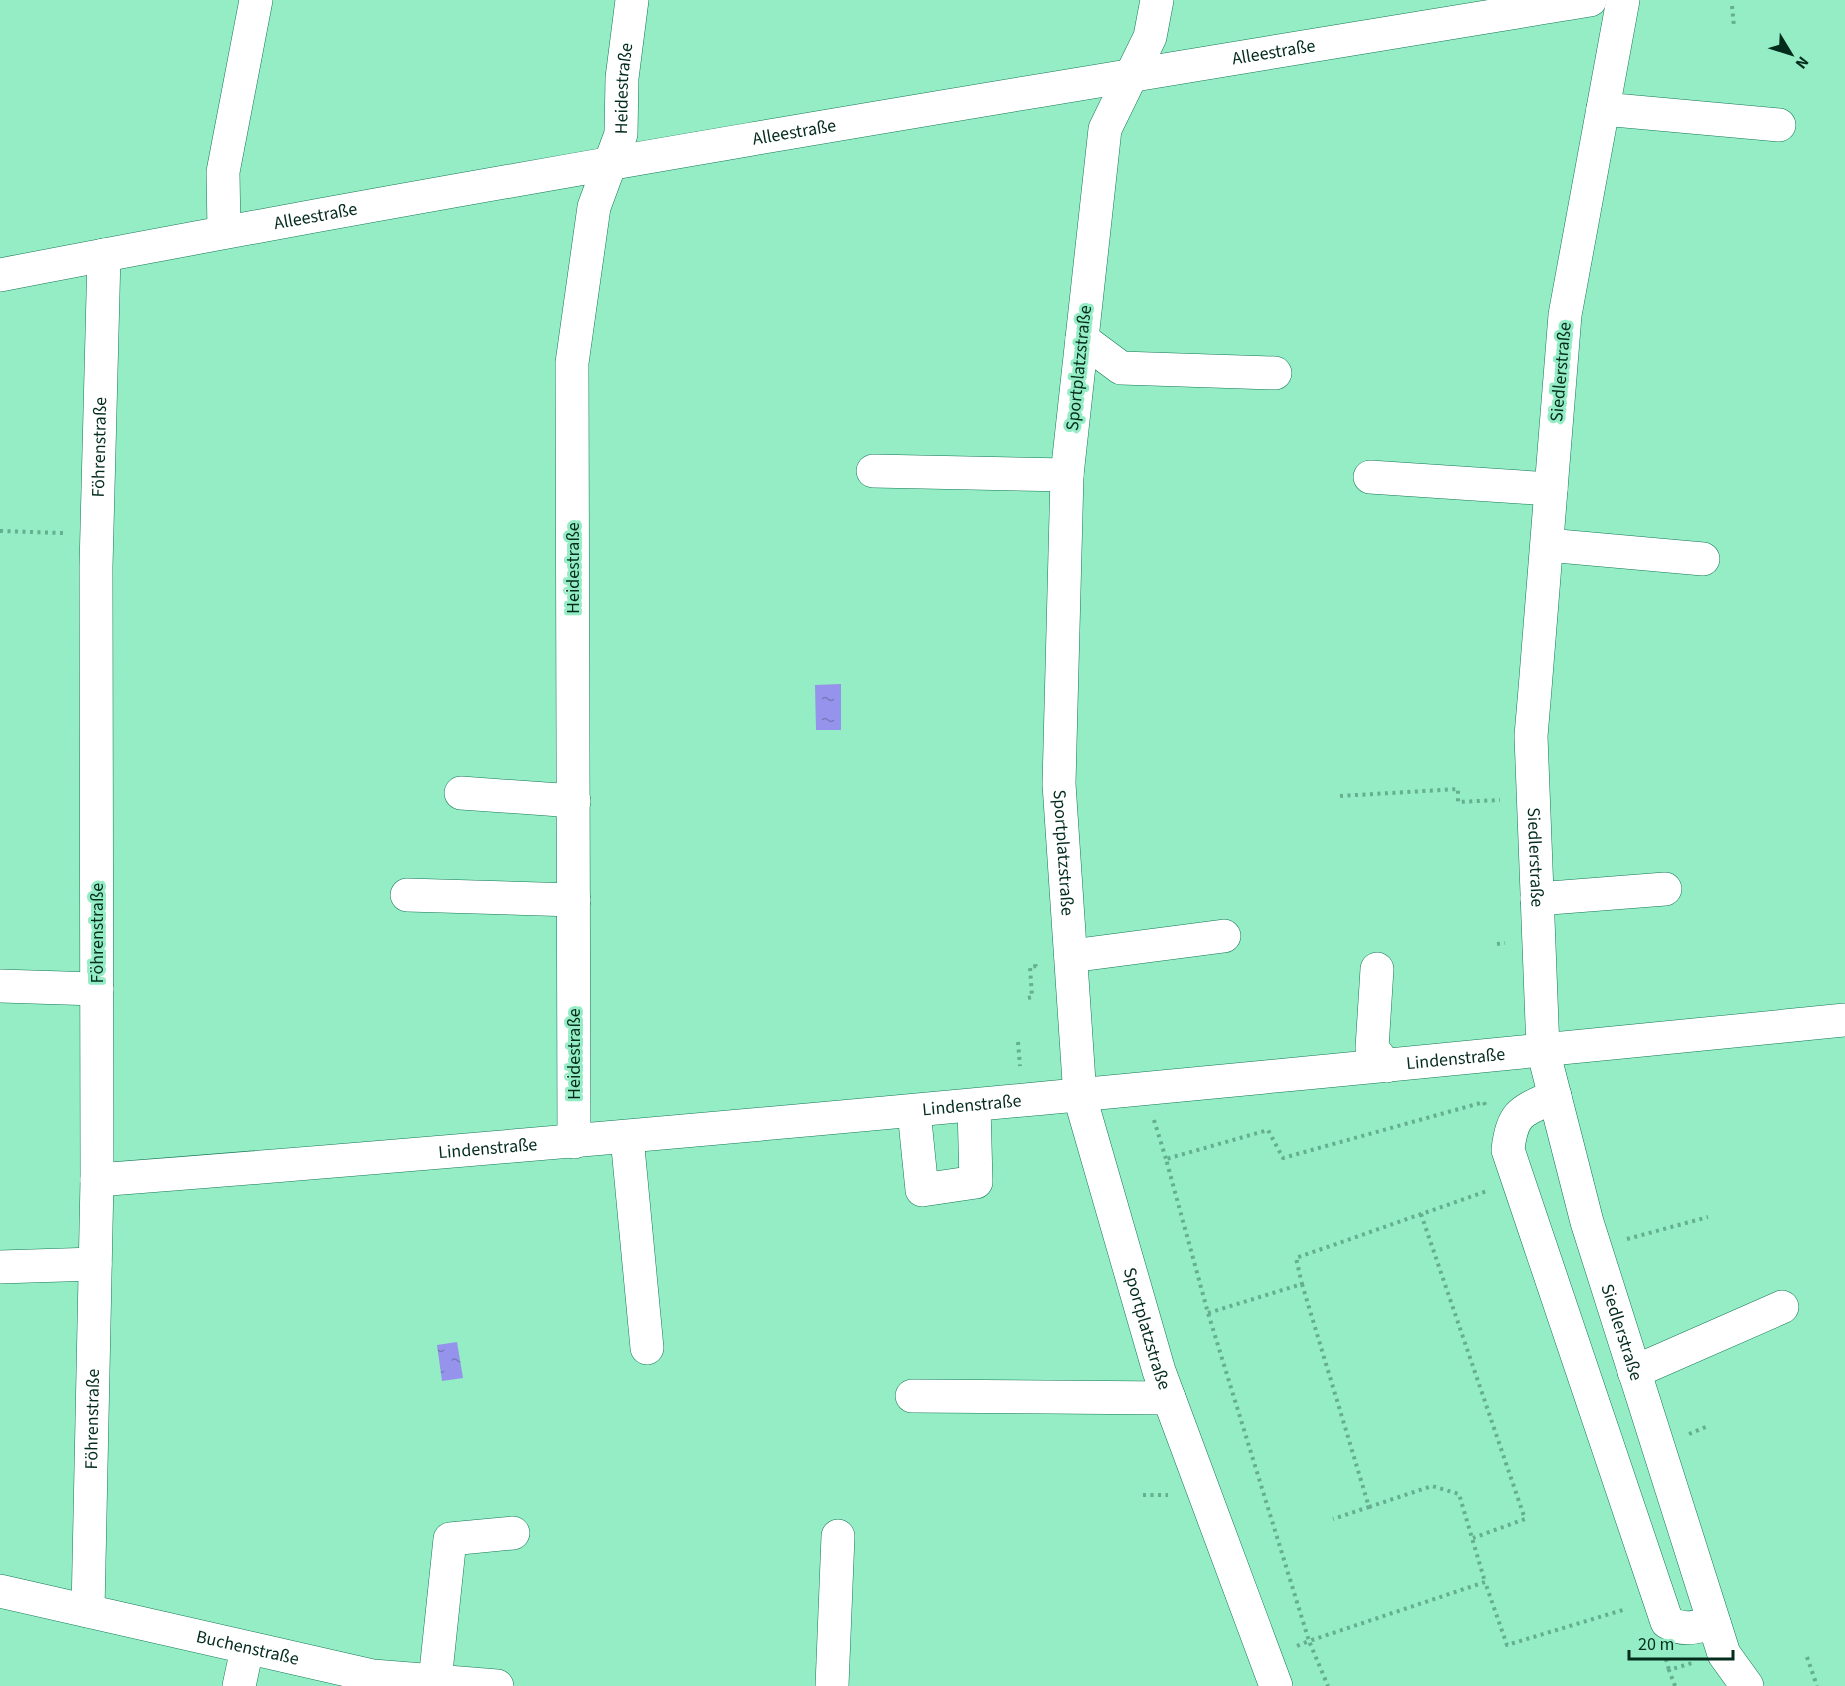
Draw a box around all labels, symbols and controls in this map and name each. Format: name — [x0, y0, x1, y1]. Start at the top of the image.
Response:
north arrow — [1761, 24, 1821, 84]
street label: Alleestraße — [1230, 33, 1317, 71]
street label: Heidestraße — [608, 41, 639, 134]
text: N — [1790, 52, 1814, 74]
street label: Alleestraße — [751, 112, 838, 151]
street label: Alleestraße — [272, 196, 359, 236]
street label: Sportplatzstraße — [1060, 304, 1098, 432]
street label: Siedlerstraße — [1544, 321, 1578, 423]
street label: Föhrenstraße — [85, 396, 113, 498]
street label: Heidestraße — [561, 522, 586, 614]
street label: Sportplatzstraße — [1047, 789, 1080, 917]
street label: Siedlerstraße — [1521, 807, 1550, 908]
street label: Föhrenstraße — [85, 883, 110, 983]
street label: Heidestraße — [562, 1008, 587, 1100]
street label: Lindenstraße — [1405, 1041, 1506, 1076]
street label: Lindenstraße — [921, 1088, 1022, 1122]
street label: Lindenstraße — [437, 1131, 538, 1165]
street label: Sportplatzstraße — [1117, 1264, 1177, 1393]
street label: Siedlerstraße — [1595, 1281, 1649, 1384]
street label: Föhrenstraße — [78, 1368, 106, 1470]
scale bar — [1629, 1623, 1732, 1661]
street label: Buchenstraße — [194, 1624, 302, 1671]
text: 20 m — [1638, 1632, 1674, 1657]

